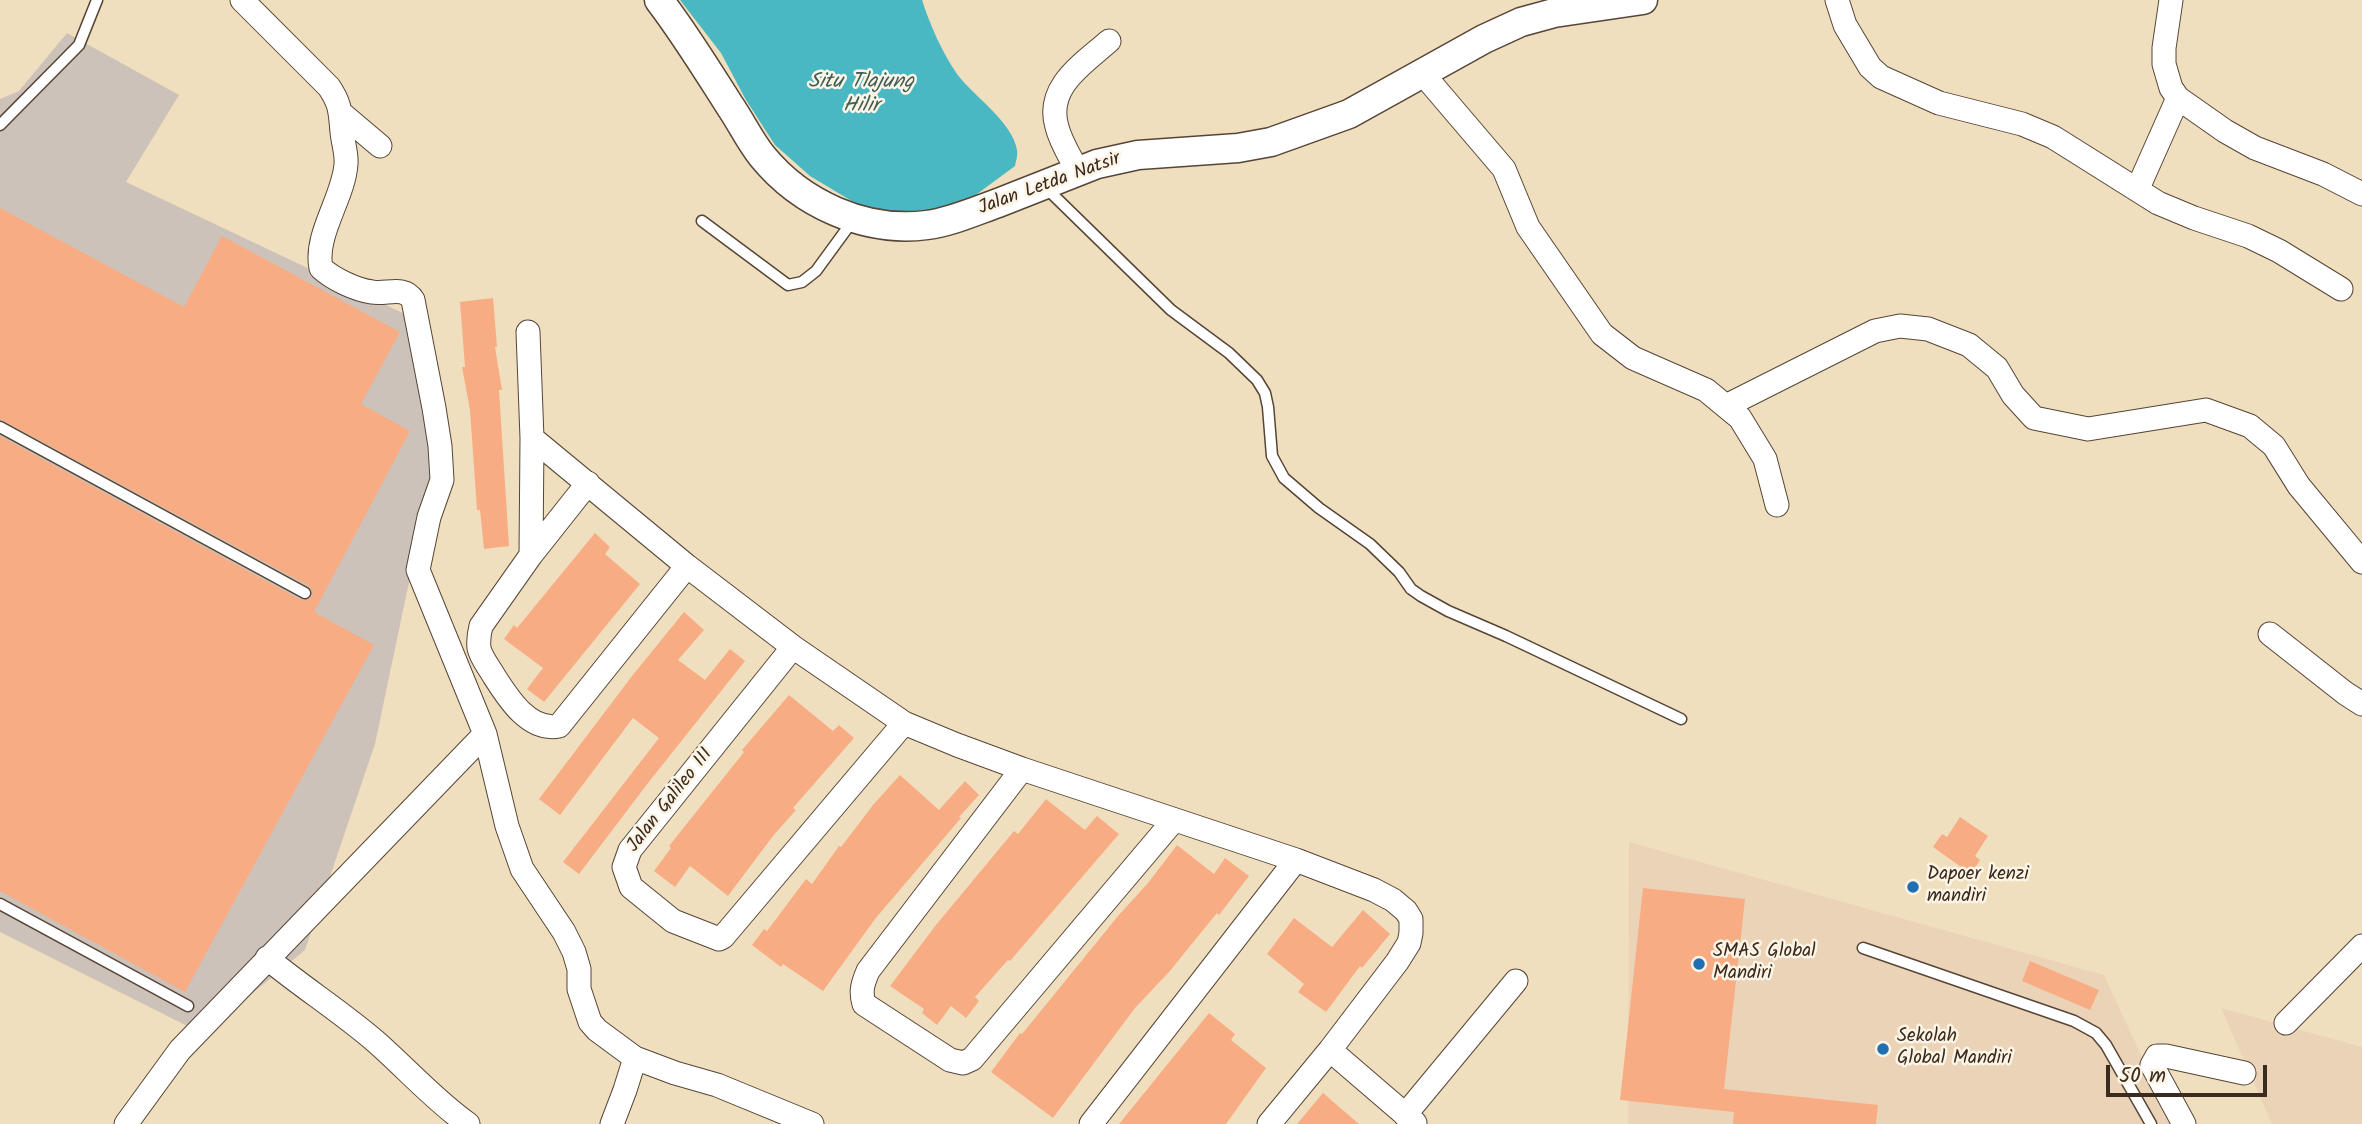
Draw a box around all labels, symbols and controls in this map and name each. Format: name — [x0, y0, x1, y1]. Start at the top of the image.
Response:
water label: Situ Tlajung Hilir — [808, 70, 914, 120]
street label: Jalan Letda Natsir — [976, 149, 1124, 221]
street label: Jalan Galileo III — [623, 744, 719, 858]
place label: Dapoer kenzi mandiri — [1927, 865, 2029, 909]
marker: Dapoer kenzi mandiri — [1905, 879, 1921, 895]
place label: SMAS Global Mandiri — [1713, 942, 1816, 986]
marker: SMAS Global Mandiri — [1691, 956, 1707, 972]
place label: Sekolah Global Mandiri — [1897, 1027, 2012, 1071]
marker: Sekolah Global Mandiri — [1875, 1041, 1891, 1057]
scale bar — [2110, 1050, 2271, 1094]
text: 50 m — [2119, 1060, 2166, 1093]

